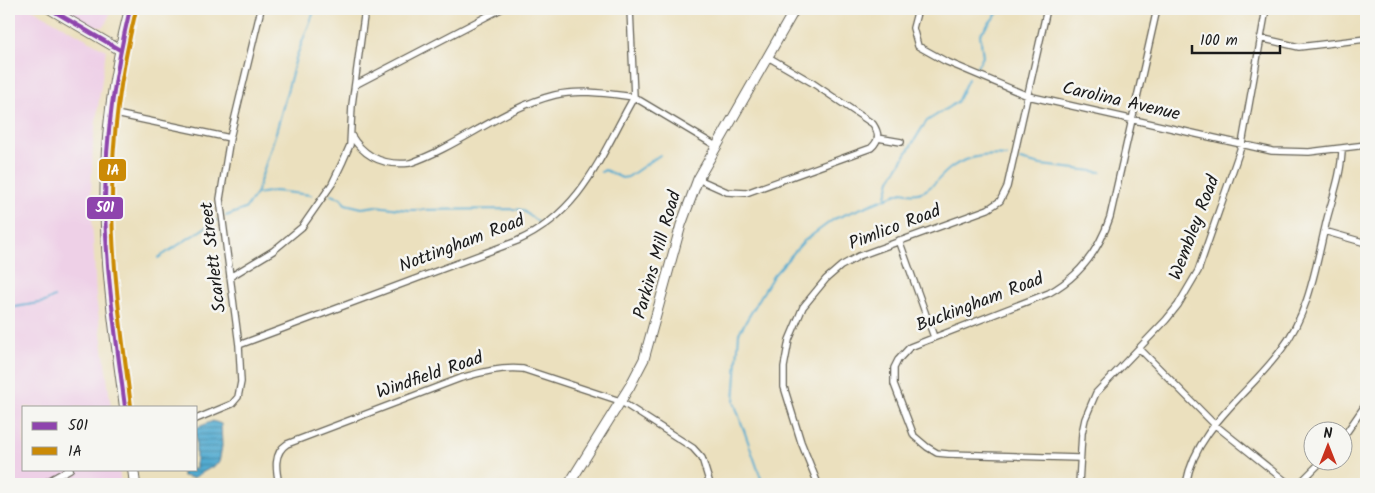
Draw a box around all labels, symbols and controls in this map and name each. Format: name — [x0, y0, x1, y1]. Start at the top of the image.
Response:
scale bar — [1192, 22, 1280, 54]
text: 100 m — [1200, 29, 1238, 53]
street label: Carolina Avenue — [1059, 74, 1183, 130]
line badge: 1A — [98, 158, 127, 182]
text: 1A — [106, 160, 120, 182]
street label: Wembley Road — [1162, 170, 1229, 285]
street label: Parkins Mill Road — [626, 187, 690, 322]
line badge: 501 — [86, 196, 124, 220]
text: 501 — [95, 197, 115, 219]
street label: Pimlico Road — [845, 197, 946, 259]
street label: Scarlett Street — [193, 199, 235, 314]
street label: Nottingham Road — [395, 206, 530, 281]
street label: Buckingham Road — [912, 265, 1049, 341]
street label: Windfield Road — [373, 344, 488, 408]
legend — [22, 406, 198, 470]
text: 501 — [68, 414, 89, 438]
north arrow — [1302, 420, 1352, 470]
text: N — [1324, 423, 1333, 445]
text: 1A — [68, 440, 82, 464]

